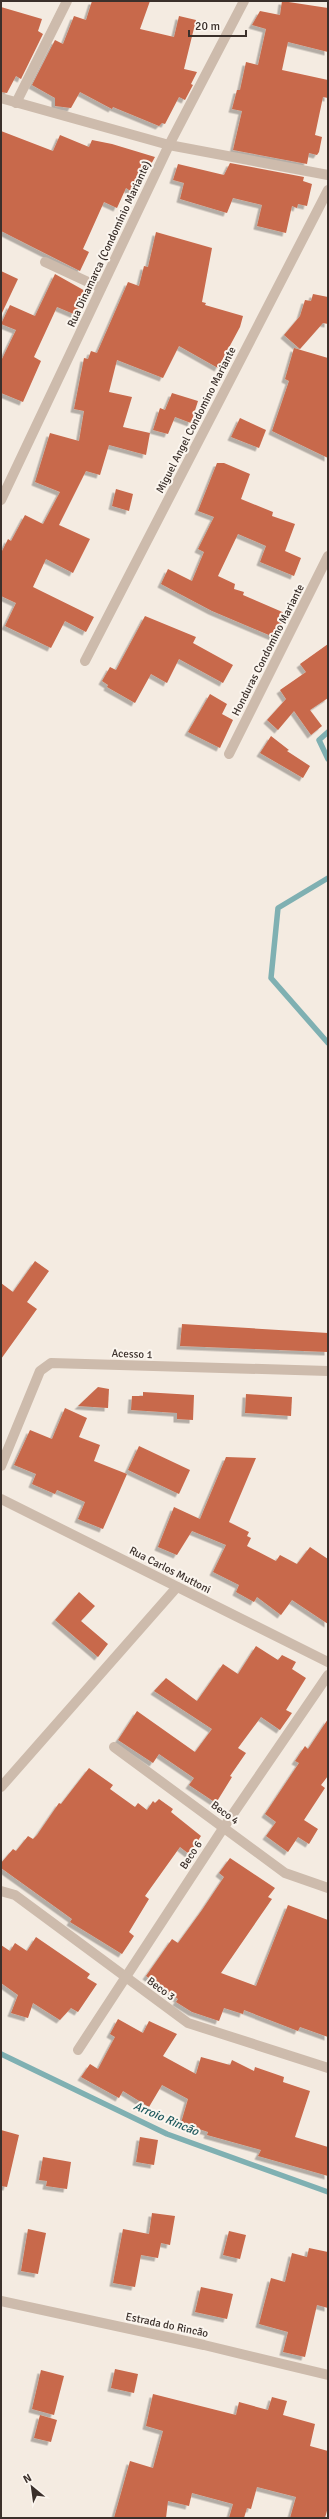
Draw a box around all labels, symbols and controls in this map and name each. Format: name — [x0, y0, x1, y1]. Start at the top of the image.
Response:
scale bar — [189, 12, 246, 38]
text: 20 m — [195, 19, 220, 34]
street label: Rua Dinamarca (Condomínio Mariante) — [65, 159, 153, 329]
street label: Miguel Angel Condomino Mariante — [153, 345, 239, 495]
street label: Honduras Condomino Mariante — [229, 582, 307, 718]
street label: Acesso 1 — [111, 1347, 153, 1361]
street label: Rua Carlos Muttoni — [127, 1544, 213, 1596]
street label: Beco 4 — [208, 1799, 242, 1828]
street label: Beco 6 — [177, 1838, 205, 1872]
street label: Beco 3 — [144, 1975, 178, 2004]
water label: Arroio Rincão — [131, 2099, 201, 2140]
street label: Estrada do Rincão — [124, 2310, 210, 2340]
north arrow — [12, 2467, 52, 2507]
text: N — [21, 2471, 34, 2486]

